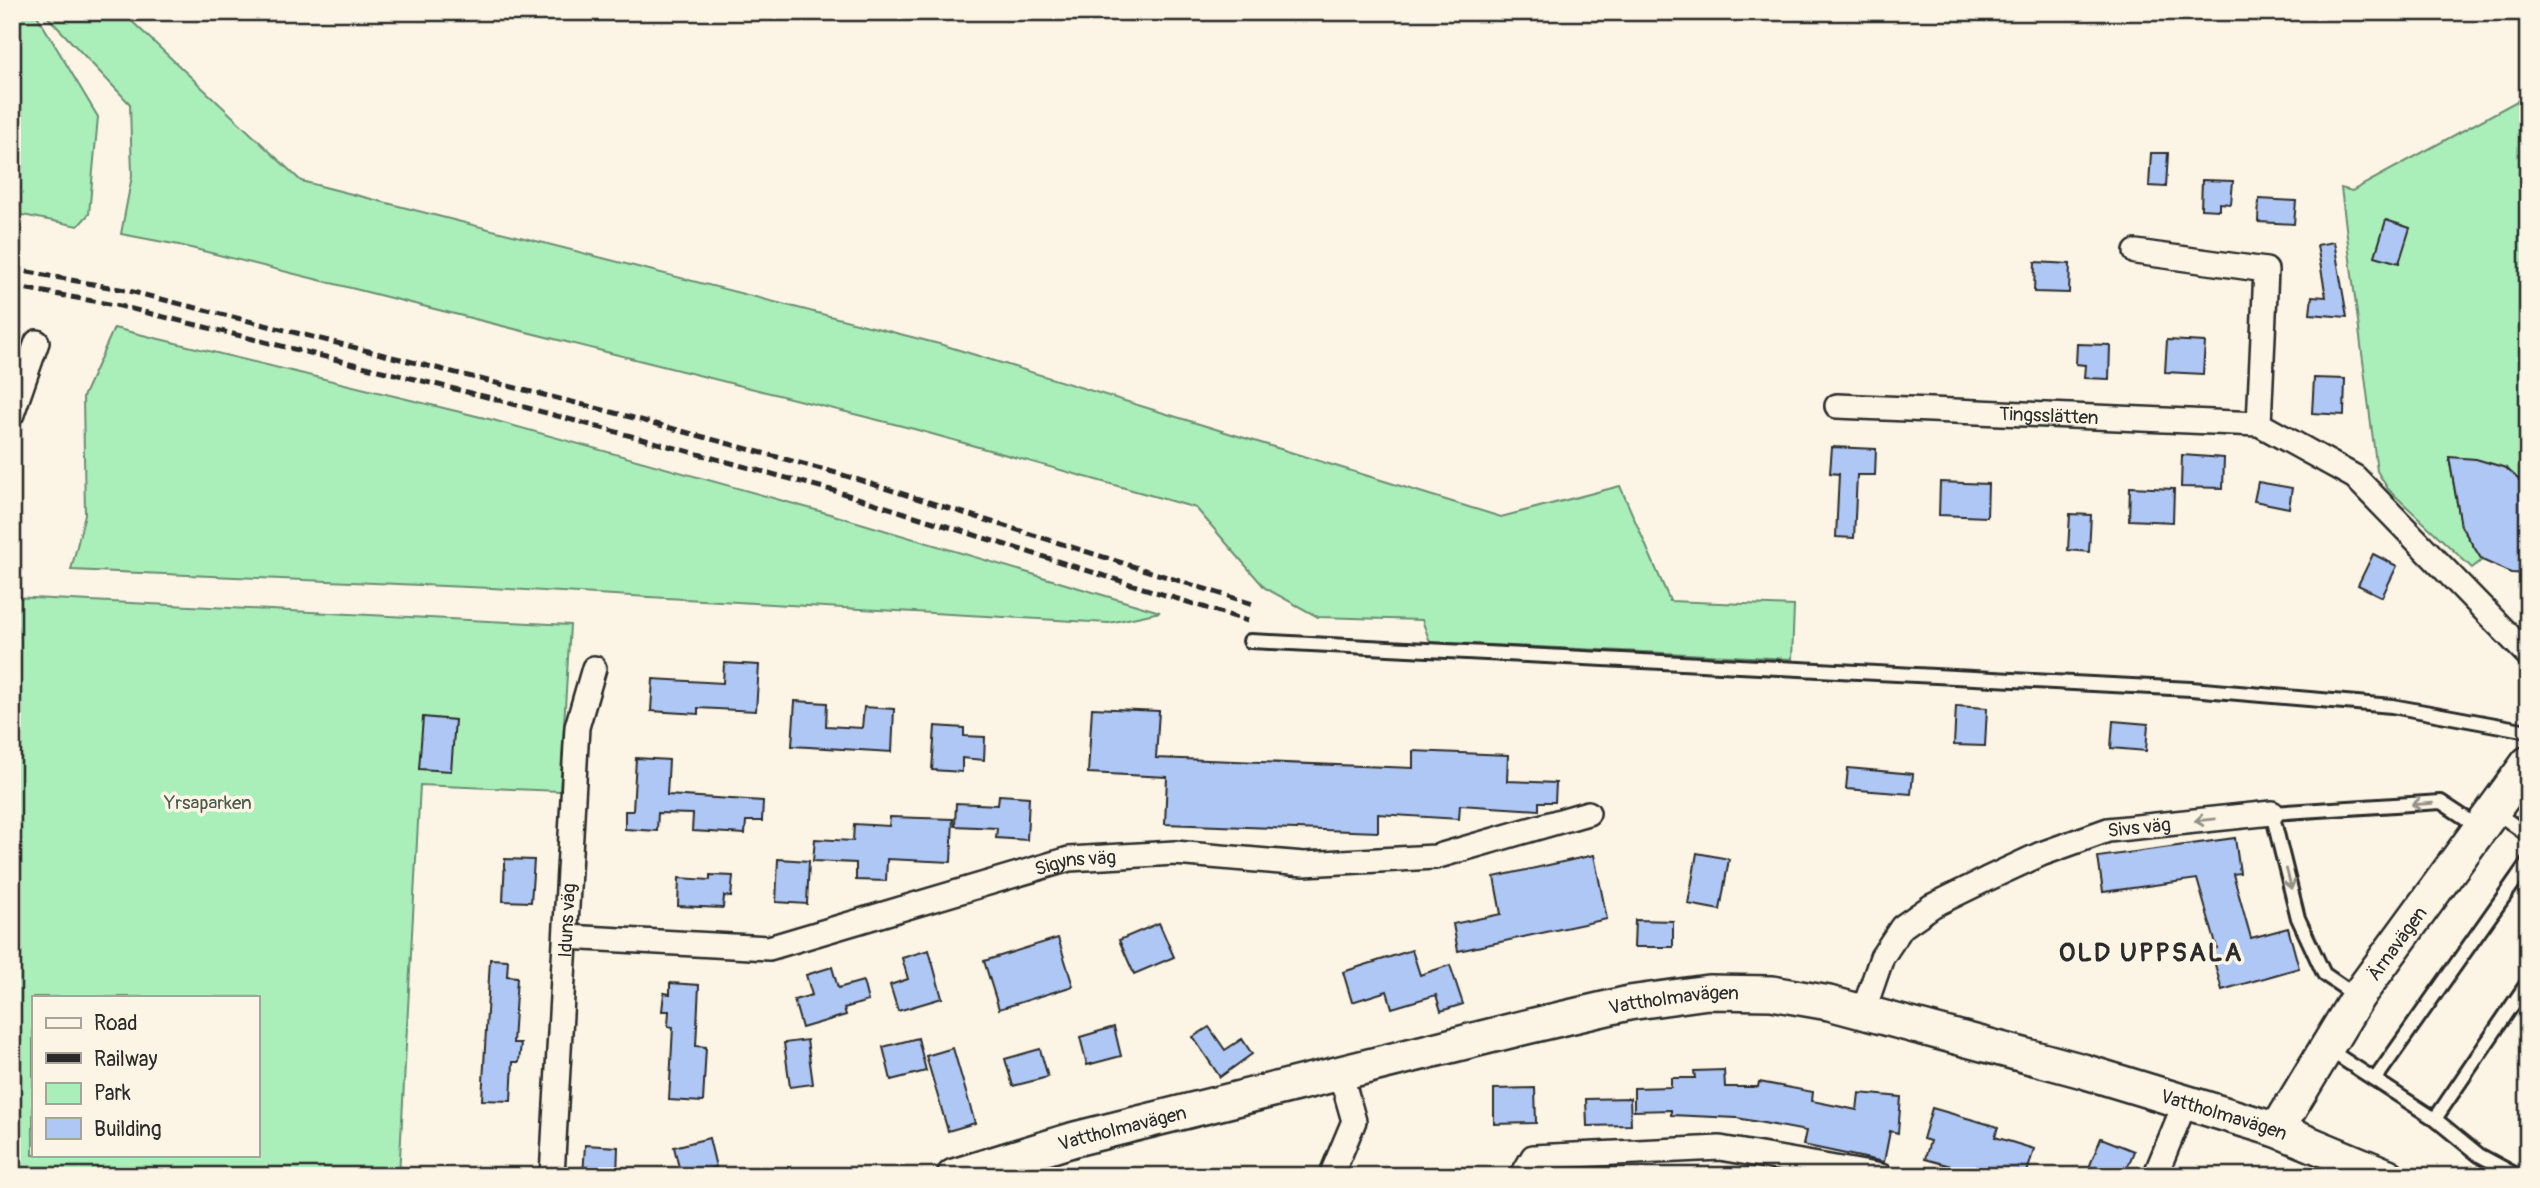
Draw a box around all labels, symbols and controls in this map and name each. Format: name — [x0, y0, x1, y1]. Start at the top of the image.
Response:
street label: Tingsslätten — [1998, 402, 2099, 430]
park label: Yrsaparken — [163, 791, 252, 815]
one-way arrow — [2411, 797, 2434, 810]
street label: Sivs väg — [2106, 813, 2172, 843]
one-way arrow — [2194, 813, 2216, 826]
street label: Sigyns väg — [1032, 845, 1117, 882]
one-way arrow — [2283, 867, 2296, 890]
street label: Iduns väg — [553, 883, 581, 958]
street label: Ärnavägen — [2362, 902, 2432, 986]
district label: OLD UPPSALA — [2059, 937, 2243, 969]
street label: Vattholmavägen — [1606, 981, 1739, 1020]
legend — [32, 996, 259, 1156]
text: Road — [94, 1010, 138, 1037]
text: Railway — [94, 1046, 158, 1073]
text: Park — [94, 1080, 131, 1107]
street label: Vattholmavägen — [2157, 1084, 2291, 1146]
street label: Vattholmavägen — [1055, 1101, 1189, 1156]
text: Building — [94, 1116, 161, 1143]

